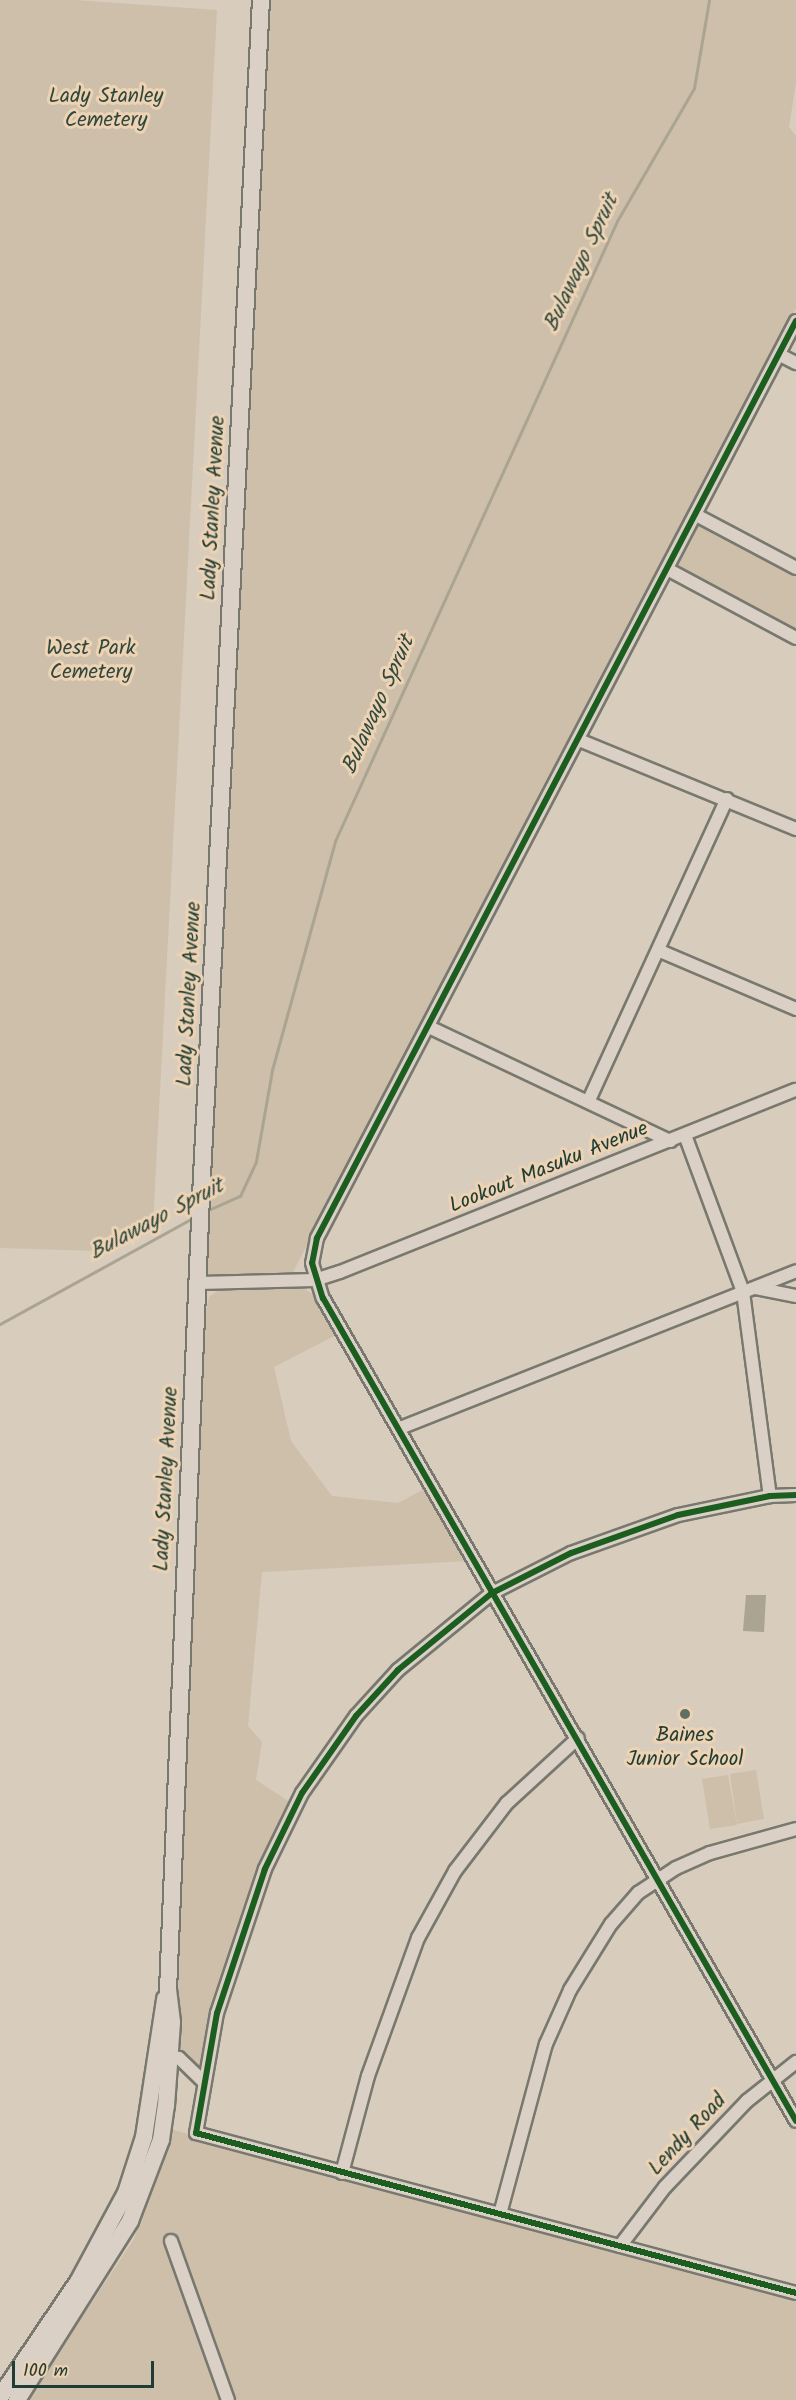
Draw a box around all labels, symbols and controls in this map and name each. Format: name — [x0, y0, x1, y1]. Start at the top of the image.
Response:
park label: Lady Stanley Cemetery — [49, 84, 163, 134]
water label: Bulawayo Spruit — [539, 190, 625, 336]
street label: Lady Stanley Avenue — [197, 415, 231, 601]
water label: Bulawayo Spruit — [337, 632, 421, 778]
park label: West Park Cemetery — [46, 636, 136, 686]
street label: Lady Stanley Avenue — [173, 901, 207, 1087]
street label: Lookout Masuku Avenue — [446, 1117, 652, 1219]
water label: Bulawayo Spruit — [85, 1174, 229, 1266]
street label: Lady Stanley Avenue — [150, 1386, 184, 1572]
marker: Baines Junior School — [678, 1707, 692, 1721]
place label: Baines Junior School — [627, 1723, 743, 1773]
street label: Lendy Road — [644, 2089, 732, 2181]
scale bar — [15, 2349, 158, 2387]
text: 100 m — [23, 2357, 68, 2386]

